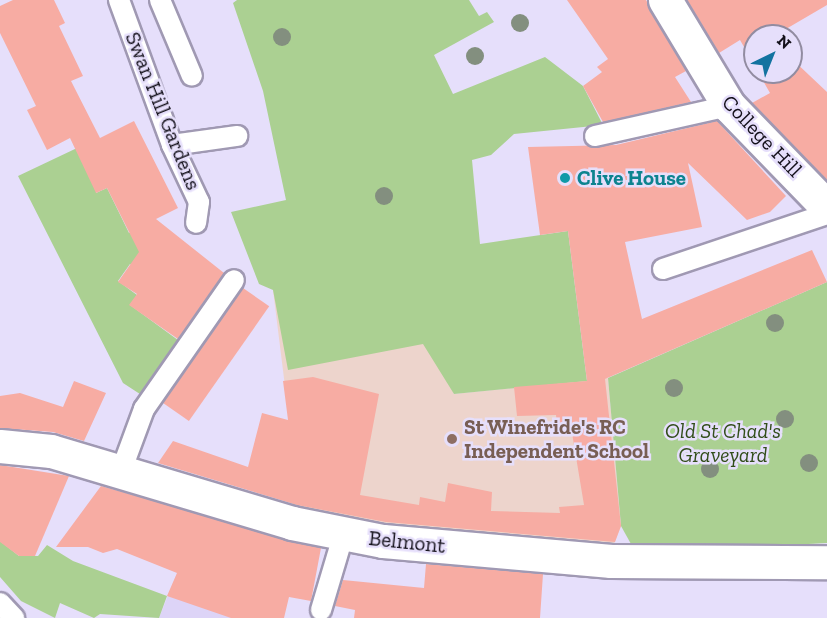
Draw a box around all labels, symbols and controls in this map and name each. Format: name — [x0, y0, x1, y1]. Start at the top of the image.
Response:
north arrow — [743, 24, 803, 84]
street label: Swan Hill Gardens — [120, 28, 206, 194]
text: N — [773, 31, 795, 53]
street label: College Hill — [717, 90, 807, 182]
place label: Clive House — [577, 165, 686, 191]
marker: Clive House — [558, 171, 572, 185]
place label: St Winefride's RC Independent School — [464, 414, 649, 464]
park label: Old St Chad's Graveyard — [665, 418, 781, 468]
marker: St Winefride's RC Independent School — [445, 432, 459, 446]
street label: Belmont — [367, 525, 447, 559]

